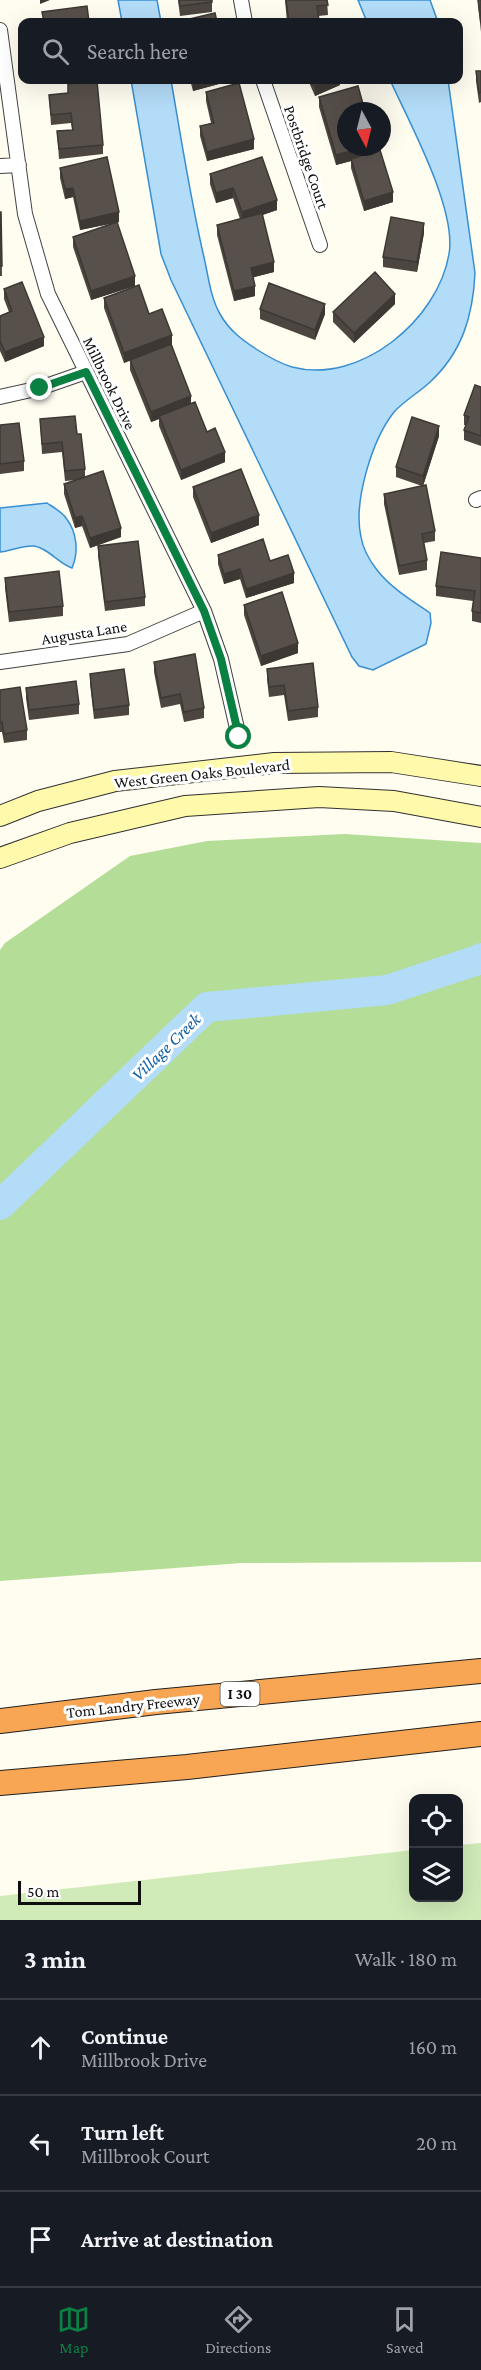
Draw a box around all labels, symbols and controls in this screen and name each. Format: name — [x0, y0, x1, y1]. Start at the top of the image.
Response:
search box — [18, 18, 463, 84]
icon: search — [39, 35, 72, 68]
text: Search here — [87, 39, 188, 64]
north arrow — [337, 102, 391, 156]
street label: Postbridge Court — [280, 103, 332, 212]
street label: Millbrook Drive — [80, 334, 139, 432]
route end — [26, 374, 52, 400]
street label: Augusta Lane — [40, 617, 128, 649]
route start — [225, 723, 251, 749]
street label: West Green Oaks Boulevard — [113, 756, 291, 791]
water label: Village Creek — [127, 1008, 206, 1085]
road number: I 30 — [220, 1682, 260, 1706]
street label: Tom Landry Freeway — [66, 1690, 201, 1722]
map controls — [409, 1794, 463, 1902]
button: locate — [409, 1794, 463, 1848]
button: layers — [409, 1848, 463, 1902]
scale bar — [18, 1878, 141, 1906]
text: 50 m — [27, 1883, 59, 1900]
text: 3 min — [24, 1945, 86, 1974]
text: Walk · 180 m — [355, 1948, 457, 1970]
text: Continue — [81, 2024, 168, 2049]
icon: ahead — [24, 2031, 57, 2064]
text: 160 m — [409, 2036, 457, 2058]
text: Millbrook Drive — [81, 2049, 207, 2071]
text: Turn left — [81, 2120, 164, 2145]
icon: left — [24, 2127, 57, 2160]
text: 20 m — [416, 2132, 457, 2154]
text: Millbrook Court — [81, 2145, 209, 2167]
icon: arrive — [24, 2223, 57, 2256]
text: Arrive at destination — [81, 2227, 273, 2252]
tab: Map — [57, 2303, 90, 2356]
tab: Directions — [205, 2303, 271, 2356]
tab: Saved — [386, 2303, 424, 2356]

